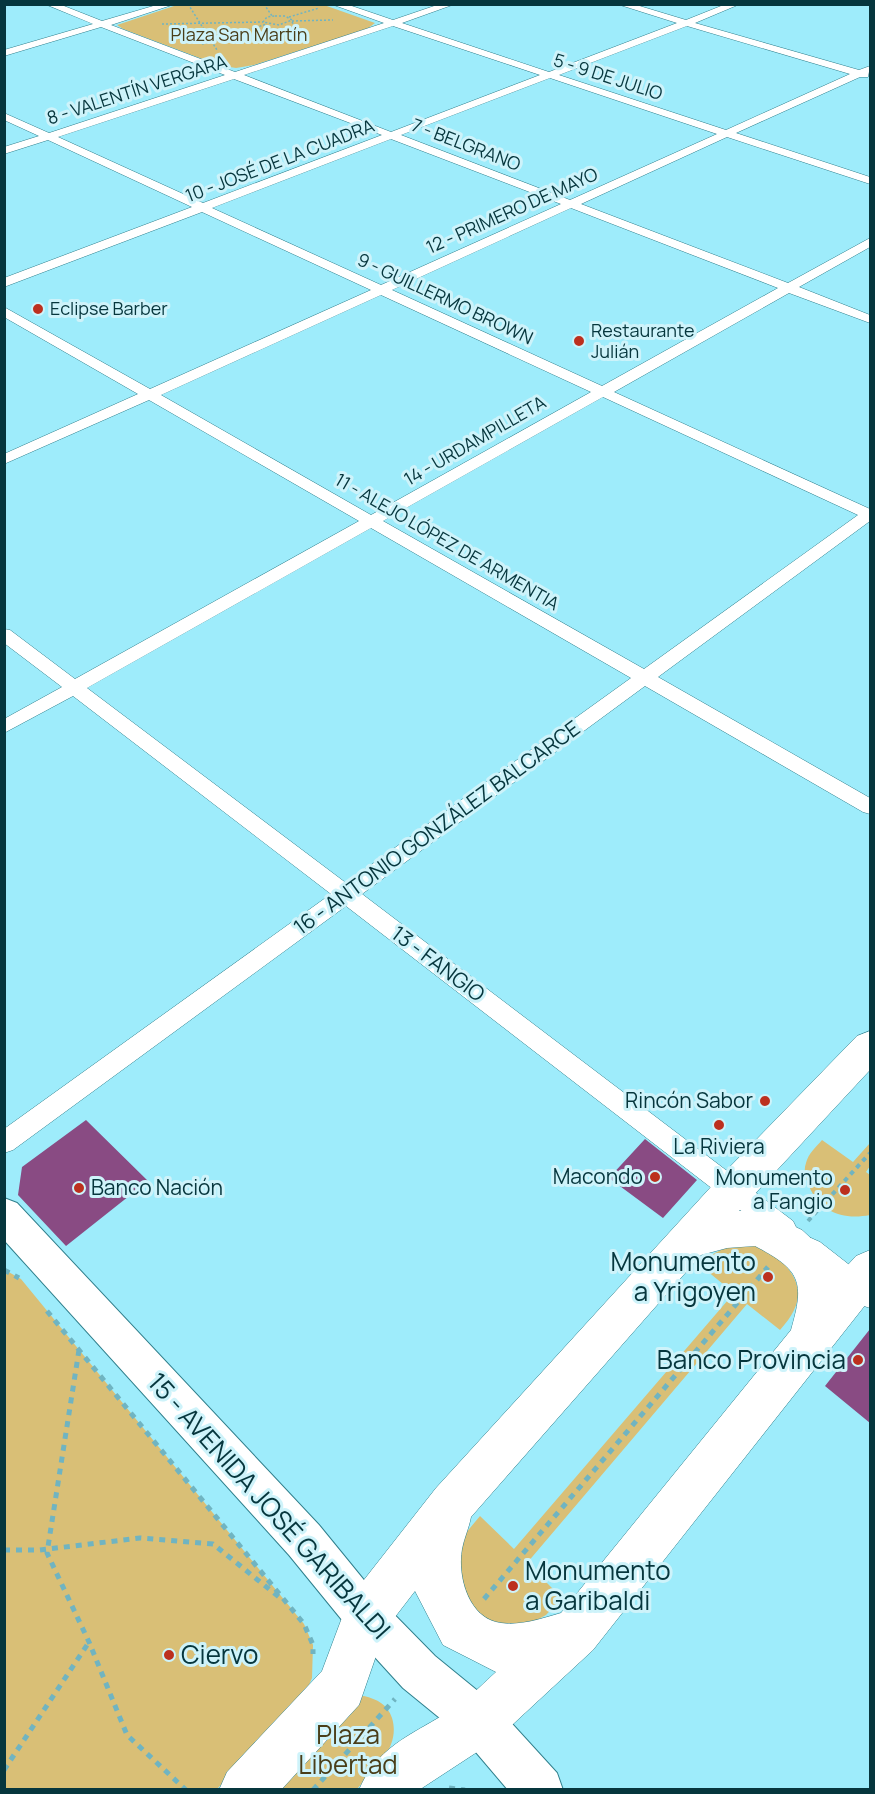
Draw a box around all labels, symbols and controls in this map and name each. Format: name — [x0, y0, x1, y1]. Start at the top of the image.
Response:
park label: Plaza San Martín — [171, 22, 307, 46]
street label: 5 - 9 DE JULIO — [551, 47, 666, 105]
street label: 8 - VALENTÍN VERGARA — [44, 48, 230, 129]
street label: 7 - BELGRANO — [409, 112, 524, 176]
street label: 10 - JOSÉ DE LA CUADRA — [182, 113, 378, 207]
street label: 12 - PRIMERO DE MAYO — [422, 161, 601, 259]
street label: 9 - GUILLERMO BROWN — [354, 247, 537, 349]
place label: Eclipse Barber — [50, 296, 168, 320]
marker: Eclipse Barber — [31, 302, 45, 316]
place label: Restaurante Julián — [591, 318, 694, 363]
marker: Restaurante Julián — [572, 334, 586, 348]
street label: 14 - URDAMPILLETA — [399, 389, 550, 491]
street label: 11 - ALEJO LÓPEZ DE ARMENTIA — [331, 467, 564, 616]
street label: 16 - ANTONIO GONZÁLEZ BALCARCE — [288, 714, 585, 941]
street label: 13 - FANGIO — [386, 919, 491, 1007]
place label: Rincón Sabor — [625, 1086, 753, 1114]
marker: Rincón Sabor — [758, 1094, 772, 1108]
marker: La Riviera — [712, 1118, 726, 1132]
place label: La Riviera — [673, 1132, 765, 1160]
place label: Macondo — [553, 1162, 643, 1190]
place label: Monumento a Fangio — [715, 1163, 833, 1215]
marker: Macondo — [648, 1170, 662, 1184]
place label: Banco Nación — [91, 1173, 223, 1201]
marker: Banco Nación — [72, 1181, 86, 1195]
marker: Monumento a Fangio — [838, 1183, 852, 1197]
place label: Monumento a Yrigoyen — [610, 1243, 756, 1309]
marker: Monumento a Yrigoyen — [761, 1270, 775, 1284]
place label: Banco Provincia — [657, 1341, 846, 1377]
marker: Banco Provincia — [851, 1353, 865, 1367]
street label: 15 - AVENIDA JOSÉ GARIBALDI — [140, 1364, 399, 1646]
place label: Monumento a Garibaldi — [525, 1552, 671, 1618]
marker: Monumento a Garibaldi — [506, 1579, 520, 1593]
place label: Ciervo — [181, 1636, 258, 1672]
marker: Ciervo — [162, 1648, 176, 1662]
park label: Plaza Libertad — [298, 1716, 398, 1782]

